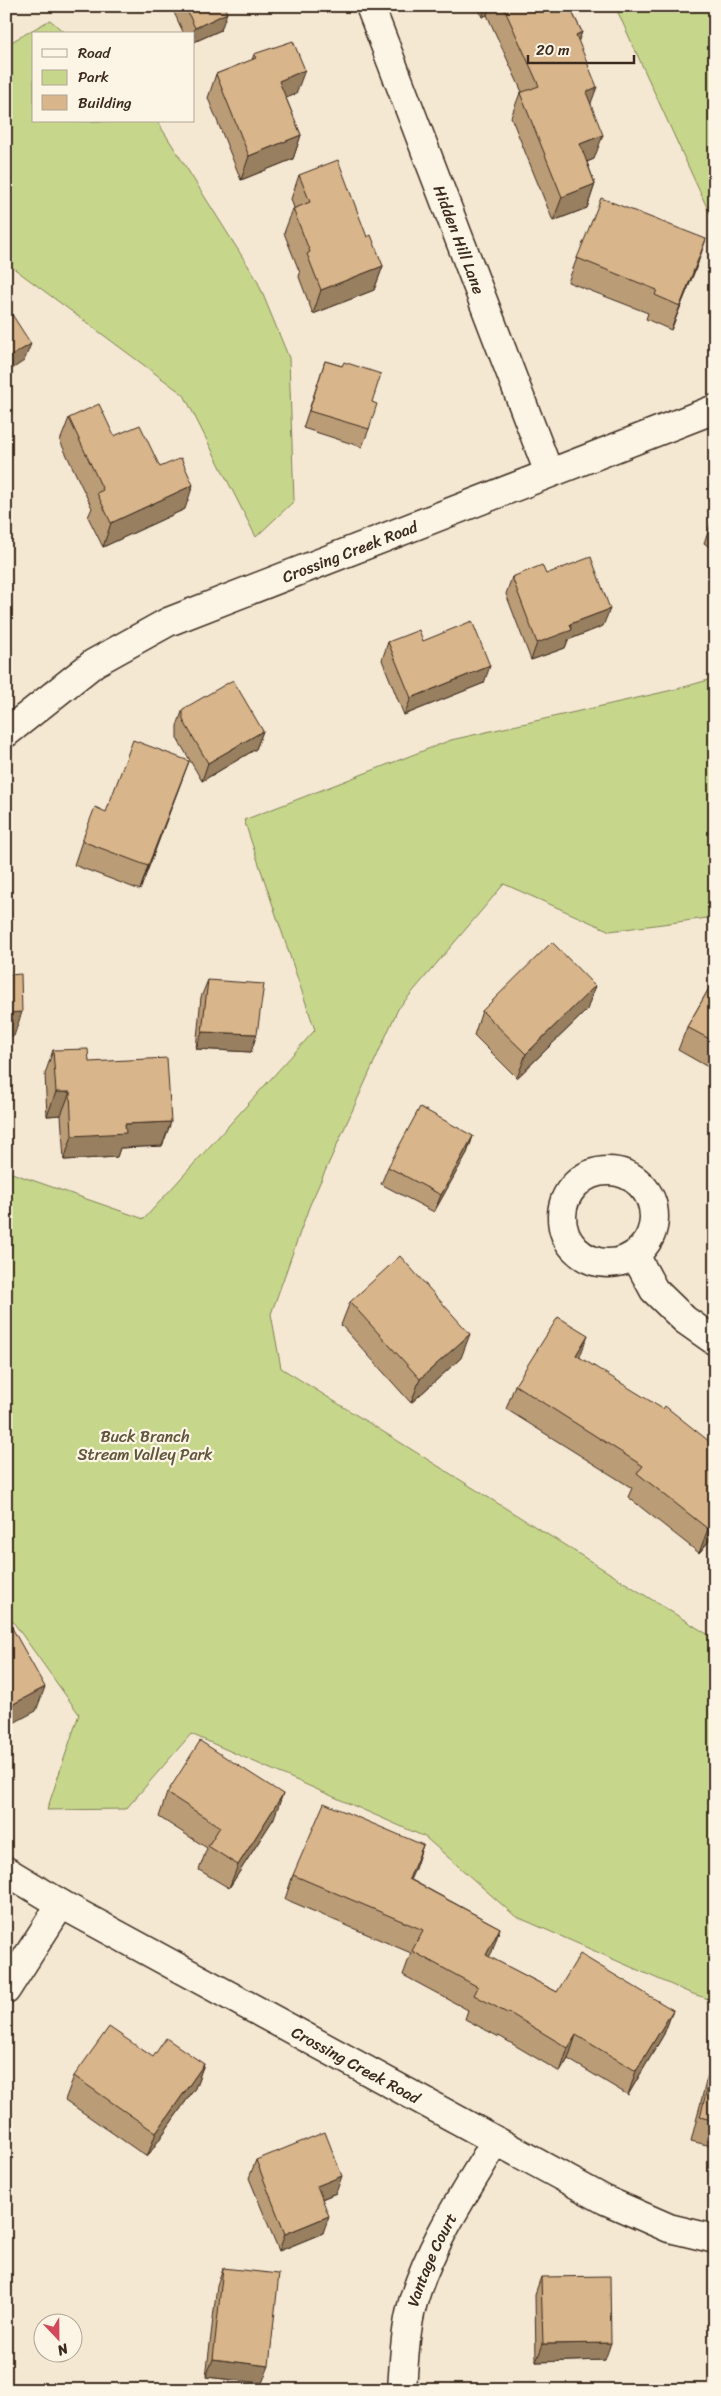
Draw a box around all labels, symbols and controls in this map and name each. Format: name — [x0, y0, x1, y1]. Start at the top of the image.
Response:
legend — [32, 32, 195, 122]
scale bar — [528, 32, 635, 64]
text: 20 m — [536, 37, 570, 63]
text: Road — [78, 40, 111, 66]
text: Park — [78, 64, 109, 90]
text: Building — [78, 90, 132, 116]
street label: Hidden Hill Lane — [425, 180, 494, 298]
street label: Crossing Creek Road — [278, 511, 423, 591]
park label: Buck Branch Stream Valley Park — [77, 1422, 213, 1469]
street label: Crossing Creek Road — [286, 2018, 427, 2112]
street label: Vantage Court — [398, 2207, 465, 2310]
north arrow — [32, 2314, 82, 2364]
text: N — [53, 2336, 73, 2363]

